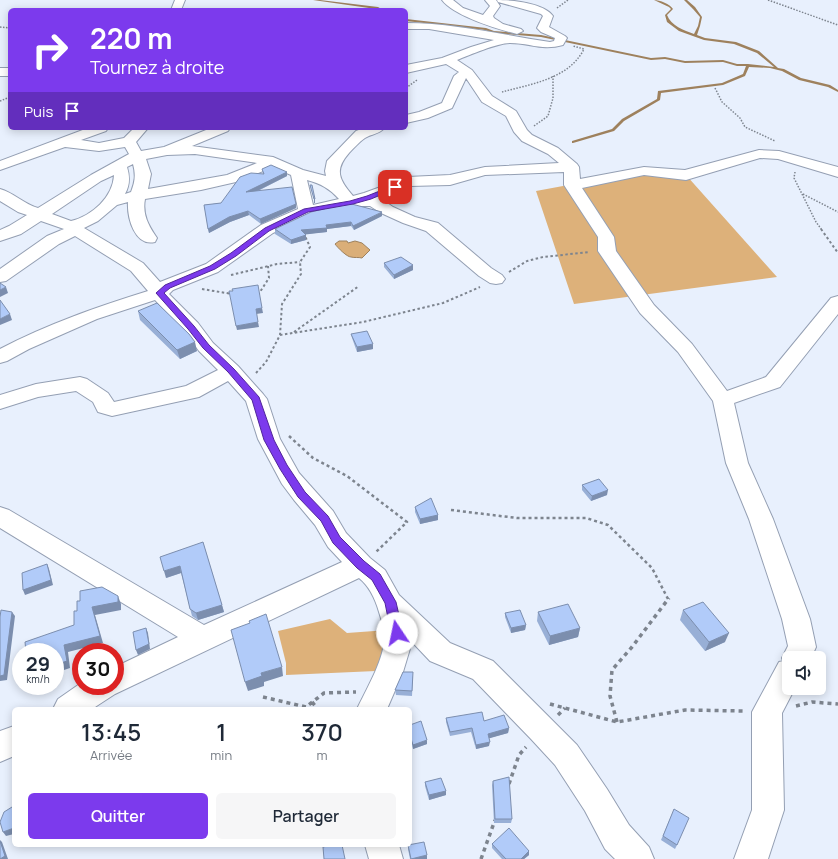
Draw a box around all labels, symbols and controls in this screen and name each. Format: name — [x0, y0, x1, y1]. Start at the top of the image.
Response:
text: 220 m — [90, 19, 173, 57]
icon: right — [24, 24, 76, 76]
text: Tournez à droite — [90, 55, 224, 79]
icon: arrive — [61, 100, 83, 122]
text: Puis — [24, 101, 53, 122]
pin — [378, 170, 412, 204]
icon: arrive — [384, 176, 406, 198]
position arrow — [376, 612, 418, 654]
speed limit sign: 30 — [72, 643, 124, 695]
text: 29 — [26, 650, 50, 677]
map controls — [782, 651, 826, 695]
button: sound — [782, 651, 826, 695]
text: km/h — [26, 672, 50, 686]
text: 13:45 — [81, 715, 141, 748]
text: 1 — [216, 715, 226, 748]
text: 370 — [301, 715, 343, 748]
text: Arrivée — [90, 746, 132, 764]
text: min — [210, 746, 232, 764]
text: m — [317, 746, 328, 764]
button: Quitter — [28, 793, 208, 839]
button: Partager — [216, 793, 396, 839]

